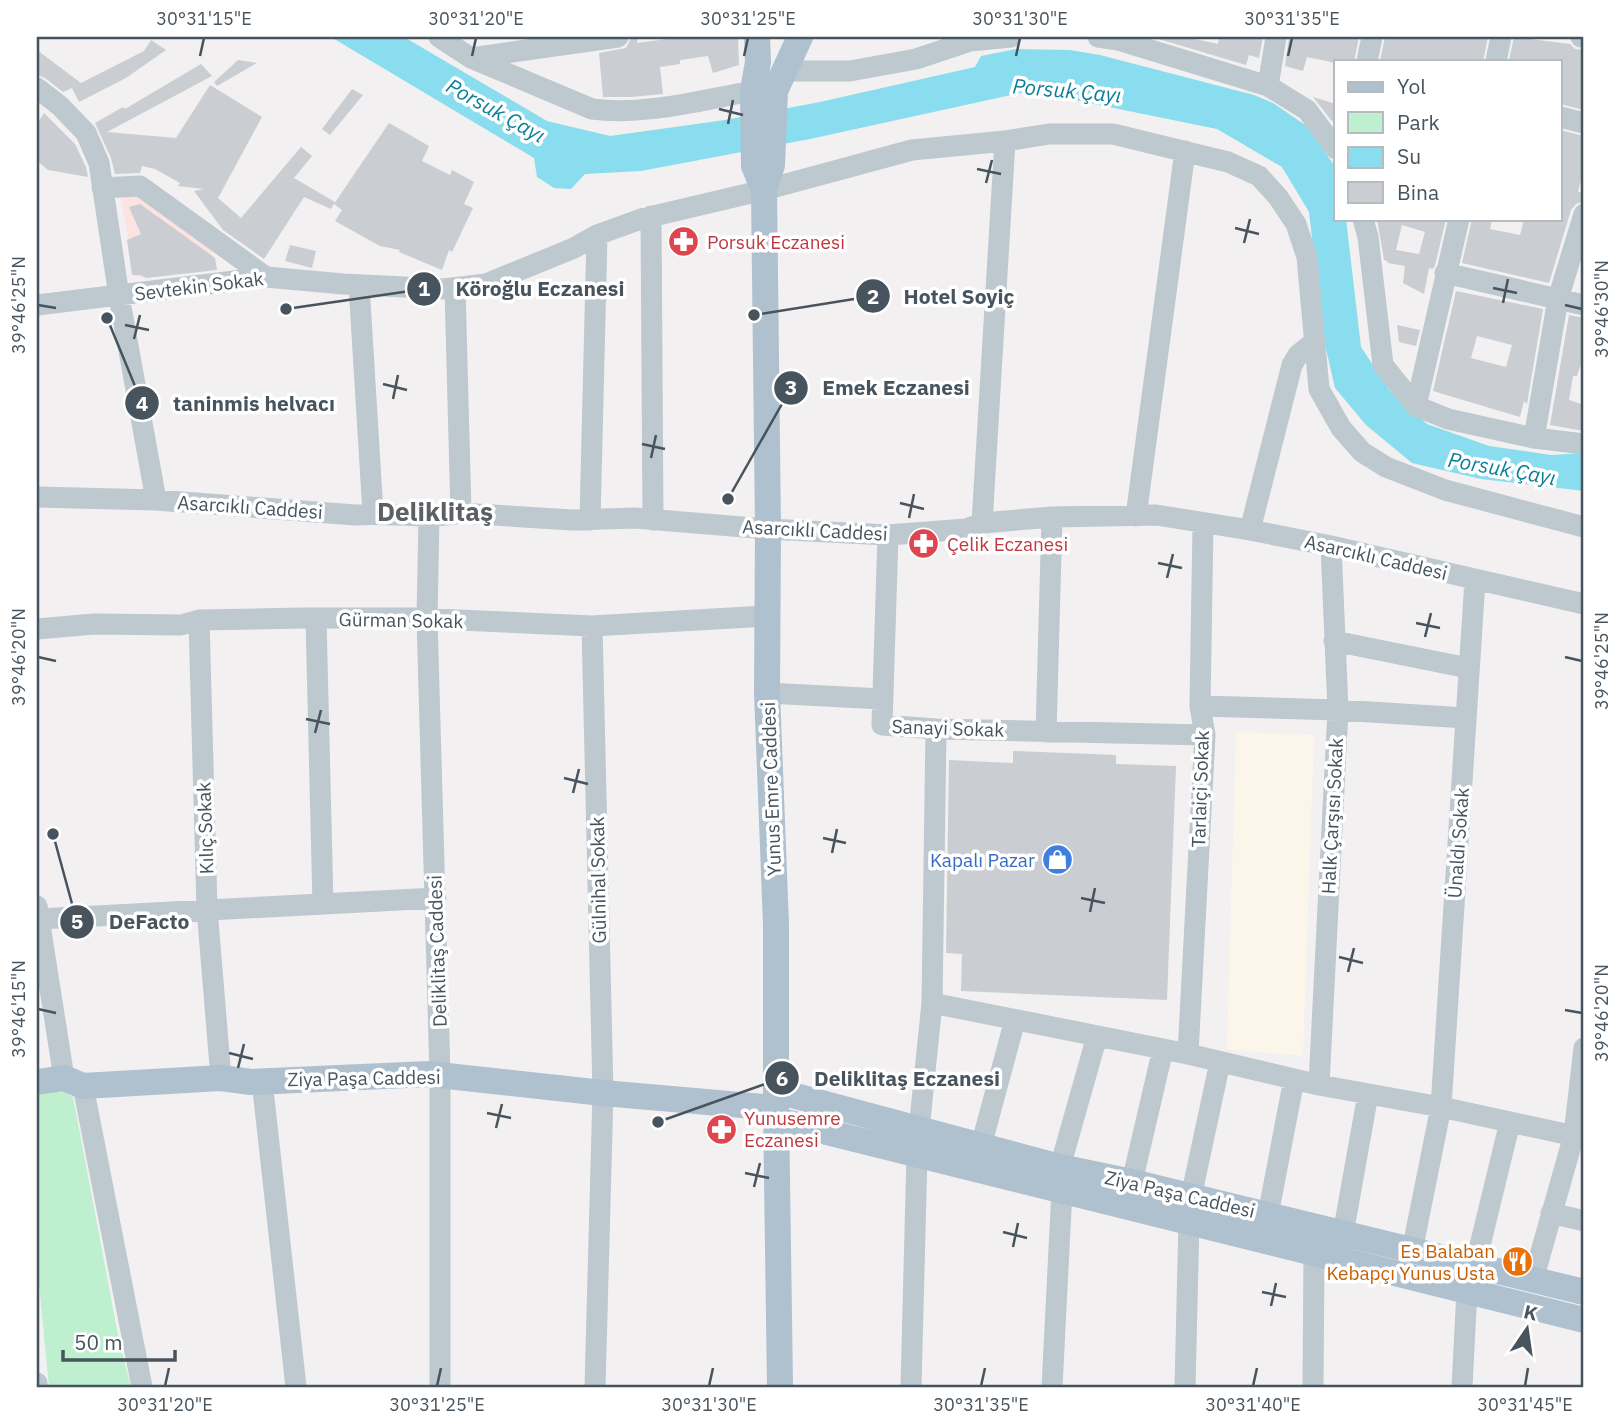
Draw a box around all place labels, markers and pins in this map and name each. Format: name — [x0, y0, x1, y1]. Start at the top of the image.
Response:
pharmacy icon: Porsuk Eczanesi — [667, 225, 701, 259]
place label: Porsuk Eczanesi — [707, 230, 845, 254]
callout: Köroğlu Eczanesi — [406, 268, 638, 310]
callout: Hotel Soyiç — [855, 275, 1029, 317]
callout: Emek Eczanesi — [774, 367, 984, 409]
callout: taninmis helvacı — [124, 382, 349, 424]
pharmacy icon: Çelik Eczanesi — [907, 527, 941, 561]
place label: Çelik Eczanesi — [947, 532, 1068, 556]
shop icon: Kapalı Pazar — [1041, 843, 1075, 877]
place label: Kapalı Pazar — [930, 848, 1035, 872]
callout: DeFacto — [60, 901, 203, 943]
callout: Deliklitaş Eczanesi — [765, 1057, 1014, 1099]
place label: Yunusemre Eczanesi — [744, 1106, 841, 1152]
pharmacy icon: Yunusemre Eczanesi — [704, 1112, 738, 1146]
place label: Es Balaban Kebapçı Yunus Usta — [1326, 1239, 1495, 1285]
restaurant icon: Es Balaban Kebapçı Yunus Usta — [1501, 1245, 1535, 1279]

